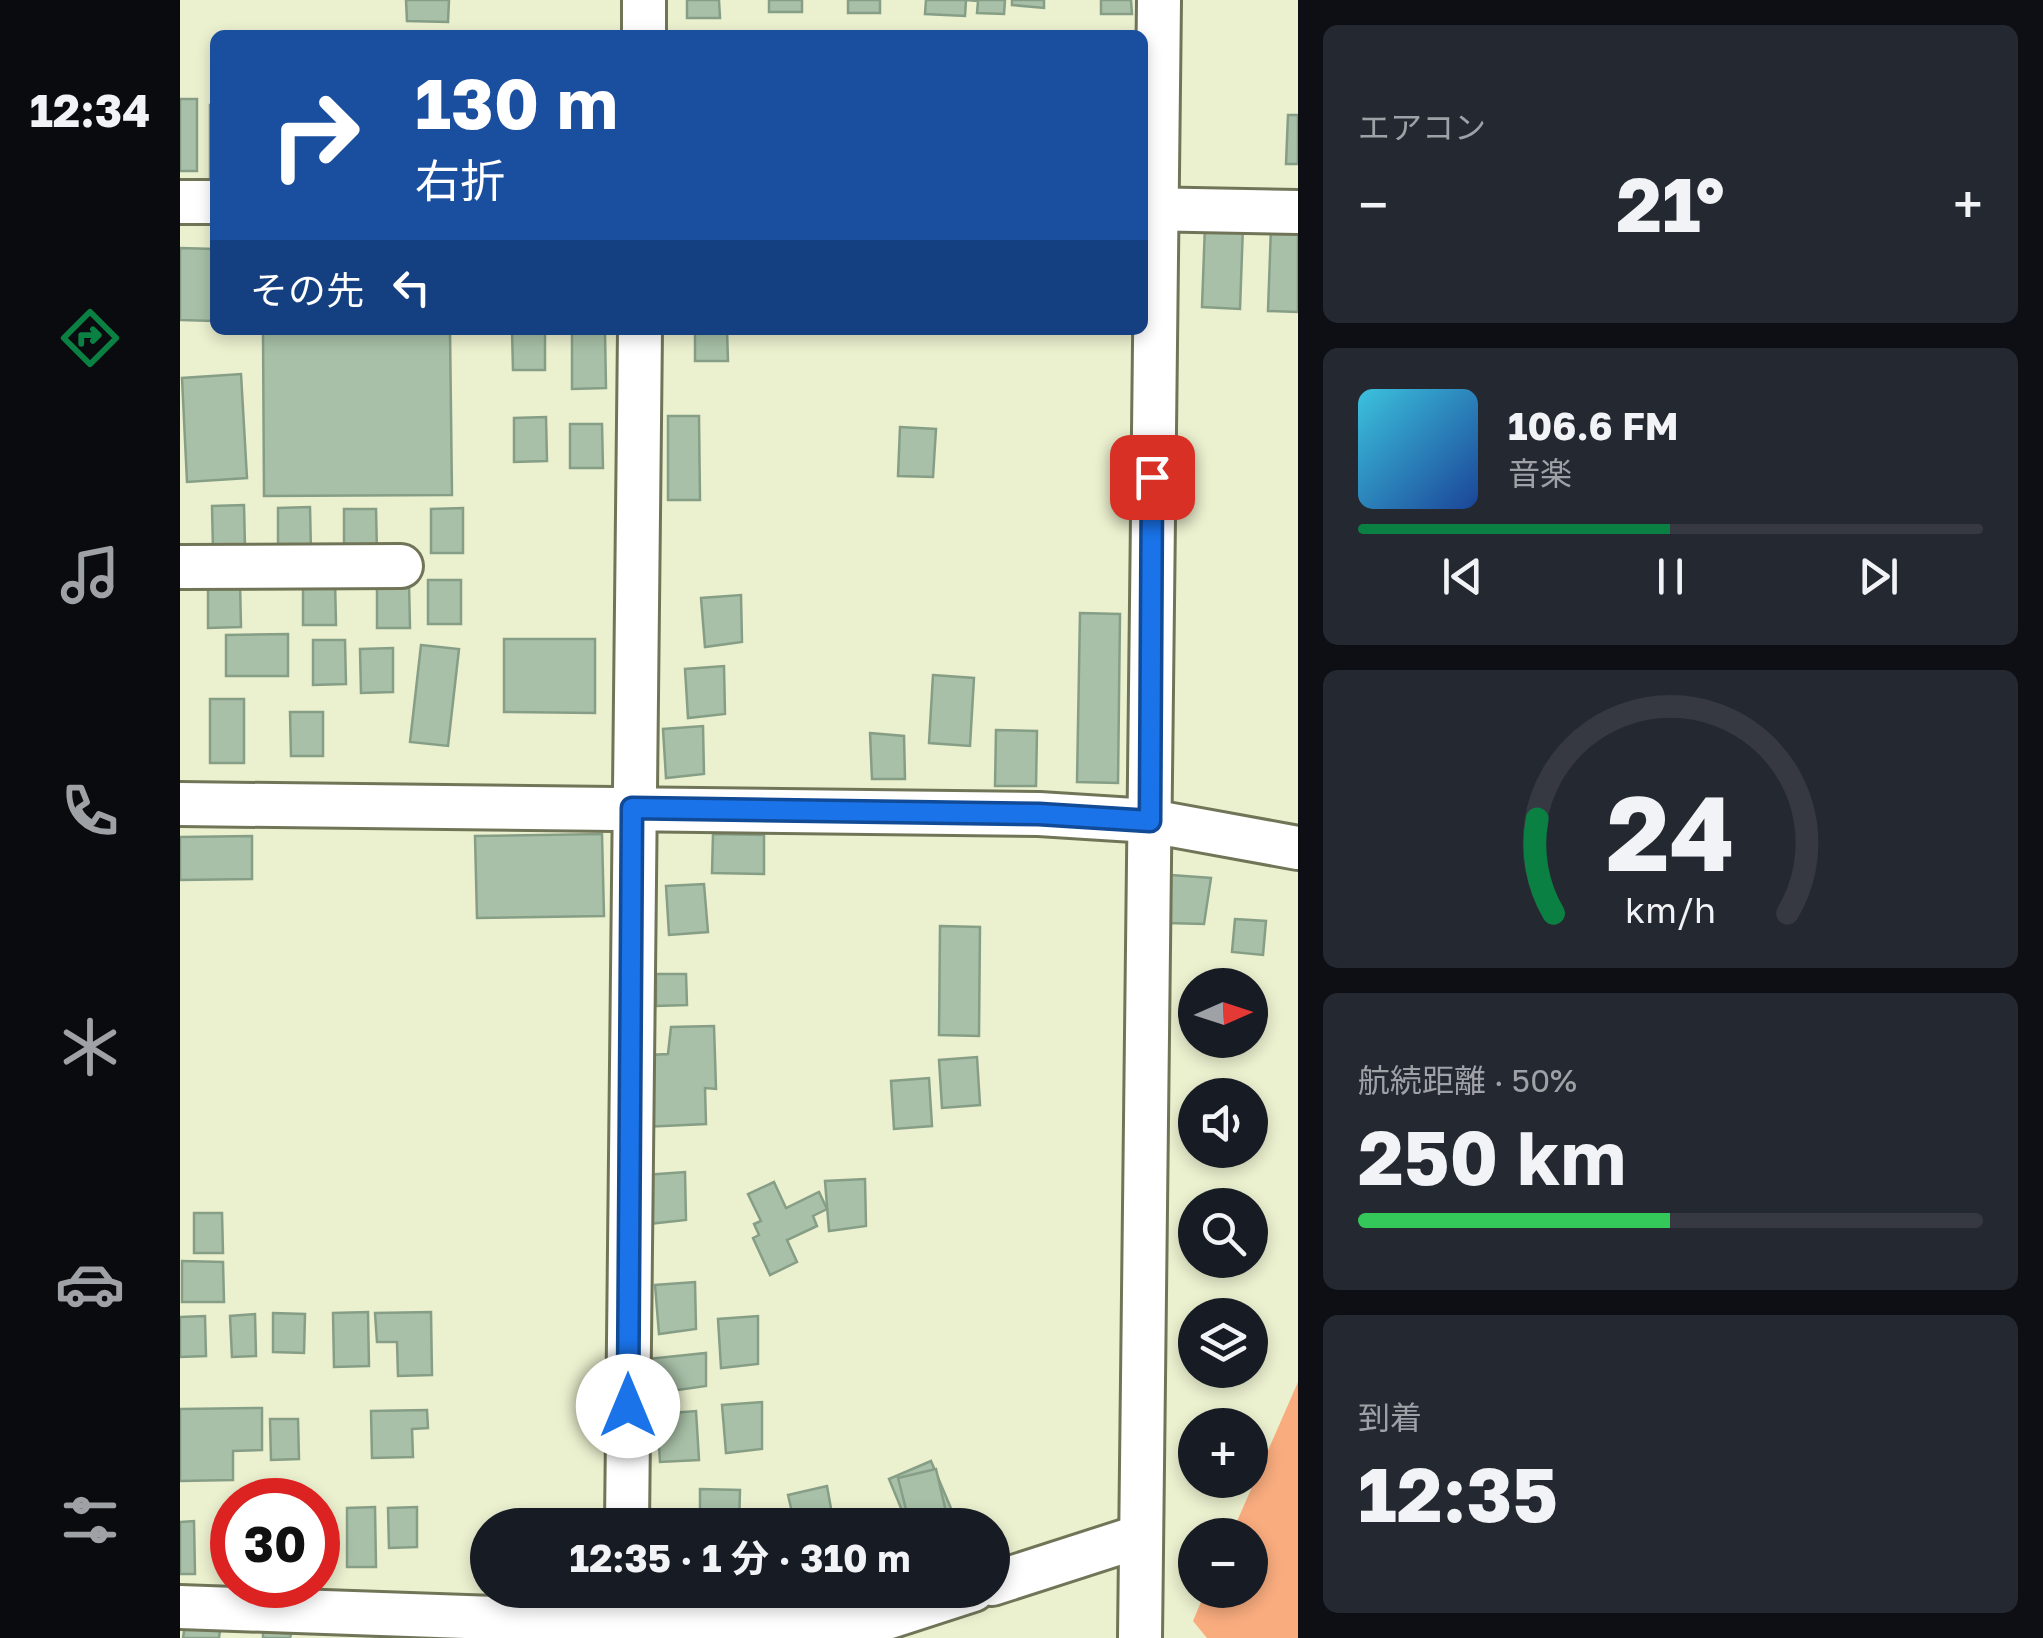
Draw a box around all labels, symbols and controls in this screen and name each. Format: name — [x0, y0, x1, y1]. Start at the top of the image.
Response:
text: 130 m — [415, 60, 618, 144]
icon: right — [250, 70, 380, 200]
text: 12:34 — [30, 83, 150, 137]
text: エアコン — [1358, 108, 1486, 146]
text: 右折 — [415, 153, 505, 207]
text: 21° — [1616, 158, 1725, 249]
text: − — [1358, 171, 1388, 237]
text: + — [1953, 171, 1983, 237]
icon: left — [384, 260, 439, 315]
text: その先 — [250, 267, 364, 312]
icon: directions — [55, 303, 125, 373]
text: 106.6 FM — [1508, 403, 1679, 448]
pin — [1110, 435, 1195, 520]
icon: arrive — [1125, 450, 1180, 505]
text: 音楽 — [1508, 454, 1572, 492]
icon: music — [55, 540, 125, 610]
icon: previous — [1435, 549, 1490, 604]
icon: pause — [1643, 549, 1698, 604]
icon: next — [1851, 549, 1906, 604]
text: 24 — [1606, 769, 1735, 894]
icon: phone — [55, 776, 125, 846]
text: km/h — [1625, 888, 1716, 931]
north arrow — [1178, 968, 1268, 1058]
map controls — [1178, 968, 1268, 1608]
icon: climate — [55, 1012, 125, 1082]
text: 航続距離 · 50% — [1358, 1061, 1577, 1099]
button: sound — [1178, 1078, 1268, 1168]
text: 250 km — [1358, 1111, 1626, 1202]
button: search — [1178, 1188, 1268, 1278]
icon: car — [55, 1249, 125, 1319]
button: layers — [1178, 1298, 1268, 1388]
position arrow — [576, 1354, 680, 1458]
text: 到着 — [1358, 1398, 1422, 1436]
button: + — [1178, 1408, 1268, 1498]
text: 12:35 — [1358, 1448, 1558, 1539]
speed limit sign: 30 — [210, 1478, 340, 1608]
icon: filters — [55, 1485, 125, 1555]
button: − — [1178, 1518, 1268, 1608]
text: 12:35 · 1 分 · 310 m — [570, 1535, 910, 1580]

